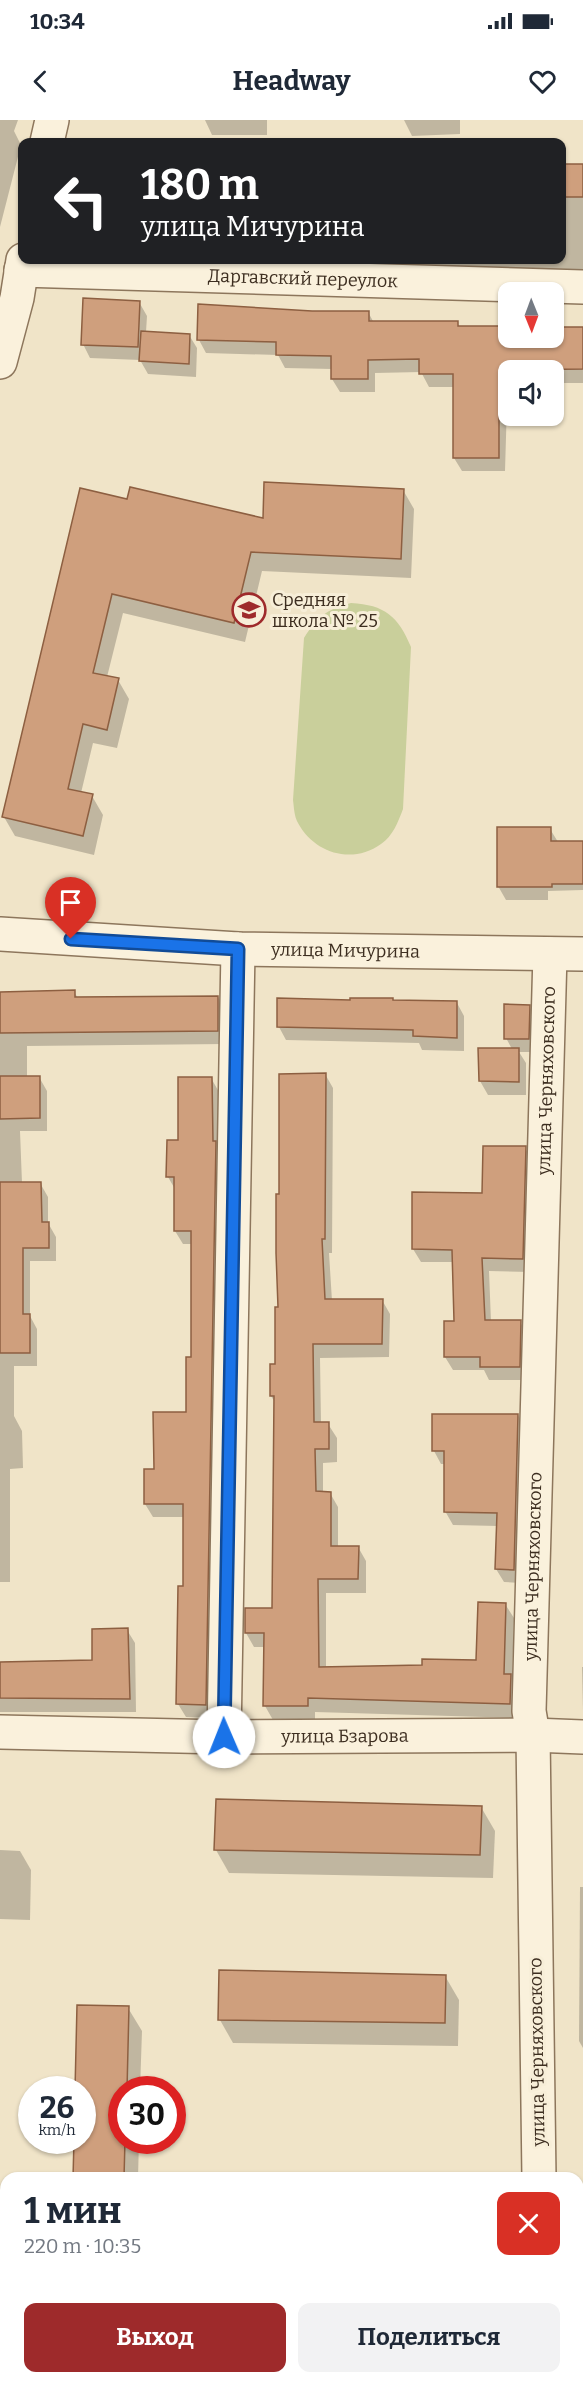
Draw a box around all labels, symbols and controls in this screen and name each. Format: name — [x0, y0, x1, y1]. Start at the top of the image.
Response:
text: 10:34 — [30, 8, 85, 35]
icon: back — [24, 65, 57, 98]
text: Headway — [232, 65, 351, 97]
icon: heart — [526, 65, 559, 98]
text: 180 m — [141, 160, 259, 210]
icon: left — [42, 162, 120, 240]
text: улица Мичурина — [141, 211, 364, 243]
street label: Даргавский переулок — [208, 265, 399, 292]
north arrow — [498, 282, 564, 348]
map controls — [498, 282, 564, 426]
button: sound — [498, 360, 564, 426]
place label: Средняя школа № 25 — [272, 589, 378, 632]
school or university icon: Средняя школа № 25 — [231, 592, 267, 628]
pin — [45, 877, 96, 939]
icon: arrive — [54, 886, 87, 919]
street label: улица Мичурина — [270, 938, 420, 963]
street label: улица Черняховского — [533, 986, 560, 1176]
street label: улица Черняховского — [519, 1472, 547, 1662]
position arrow — [192, 1705, 256, 1769]
street label: улица Бзарова — [280, 1725, 409, 1748]
street label: улица Черняховского — [524, 1957, 550, 2148]
speed limit sign: 30 — [108, 2076, 186, 2154]
text: 26 — [40, 2090, 74, 2126]
text: km/h — [38, 2121, 76, 2139]
text: 1 мин — [24, 2189, 122, 2233]
button: close — [497, 2192, 560, 2255]
text: 220 m · 10:35 — [24, 2234, 141, 2258]
button: Выход — [24, 2303, 286, 2372]
button: Поделиться — [298, 2303, 560, 2372]

